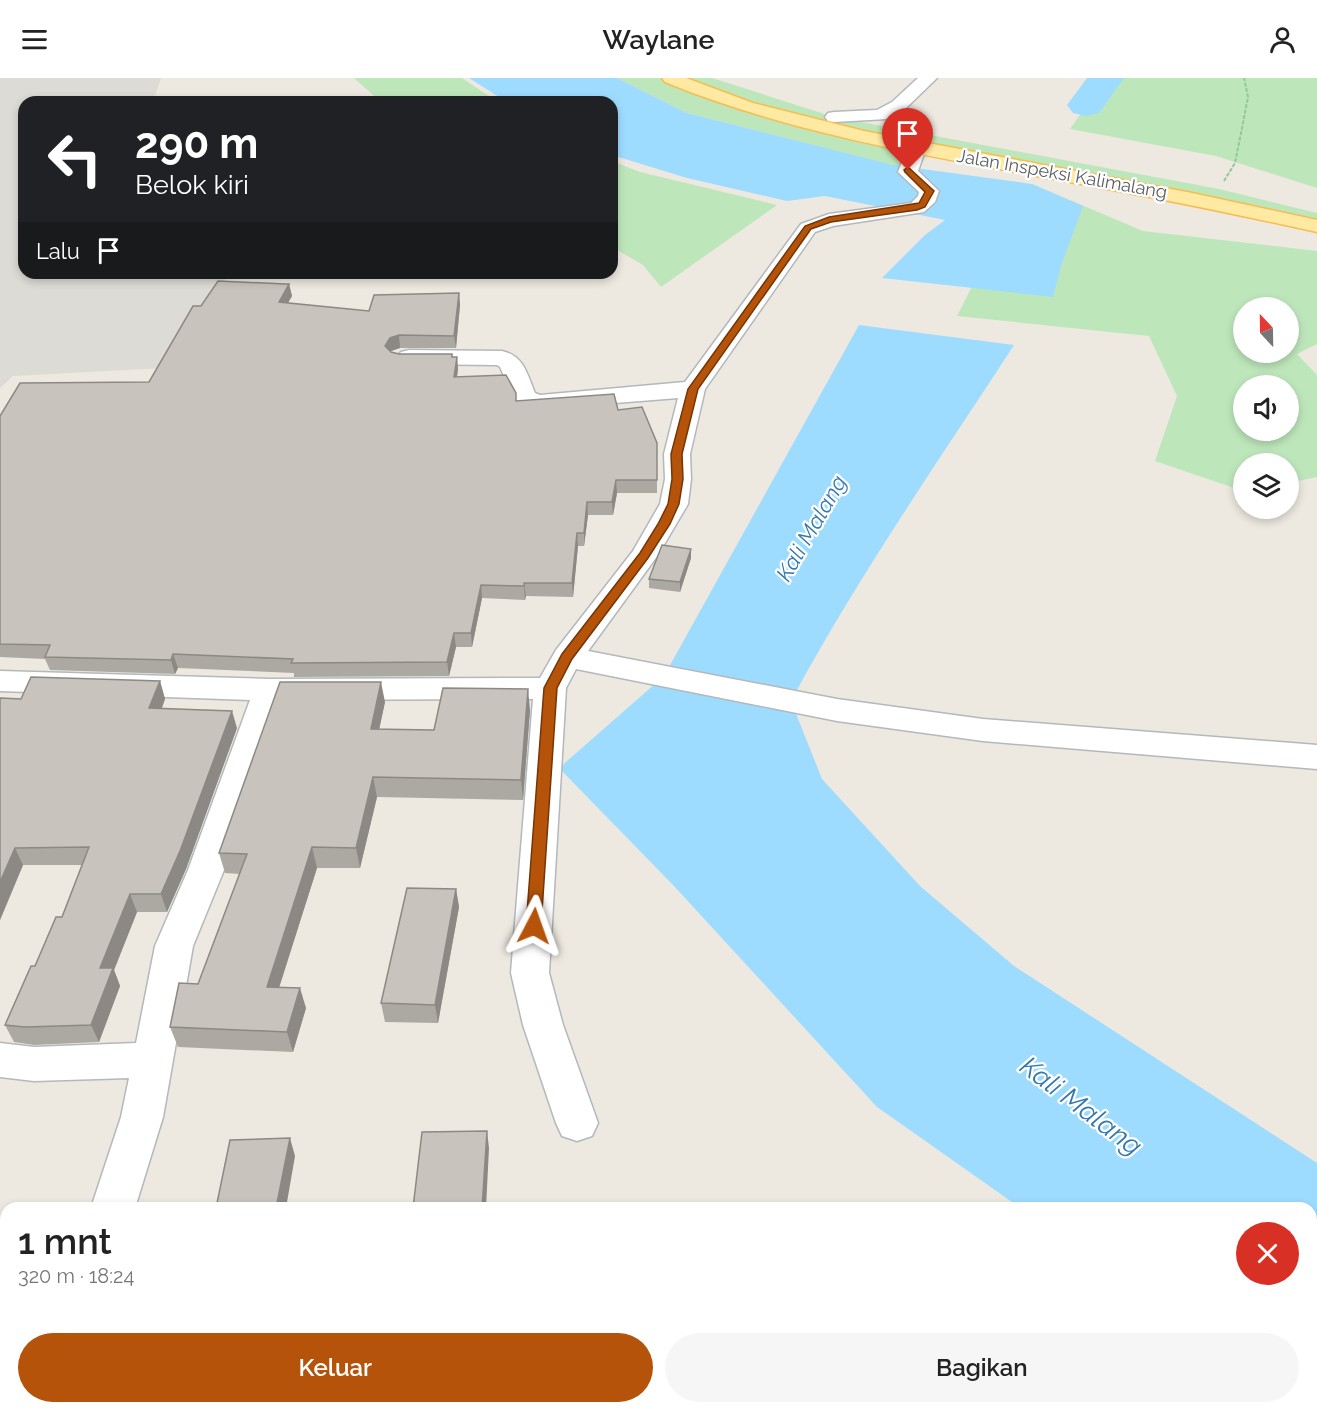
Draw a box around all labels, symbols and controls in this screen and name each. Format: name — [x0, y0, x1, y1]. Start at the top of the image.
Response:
icon: menu — [18, 23, 51, 56]
icon: person — [1266, 23, 1299, 56]
text: Waylane — [603, 24, 714, 55]
pin — [882, 108, 933, 170]
icon: arrive — [891, 117, 924, 150]
text: 290 m — [135, 119, 258, 168]
icon: left — [36, 120, 114, 198]
street label: Jalan Inspeksi Kalimalang — [955, 145, 1169, 202]
text: Belok kiri — [135, 169, 249, 200]
icon: arrive — [92, 234, 125, 267]
text: Lalu — [36, 238, 80, 264]
north arrow — [1233, 297, 1299, 363]
map controls — [1233, 297, 1299, 519]
button: sound — [1233, 375, 1299, 441]
button: layers — [1233, 453, 1299, 519]
water label: Kali Malang — [770, 471, 852, 585]
position arrow — [502, 894, 566, 958]
water label: Kali Malang — [1014, 1050, 1148, 1161]
text: 1 mnt — [18, 1220, 112, 1262]
button: close — [1236, 1222, 1299, 1285]
text: 320 m · 18:24 — [18, 1264, 134, 1288]
button: Keluar — [18, 1333, 653, 1402]
button: Bagikan — [665, 1333, 1299, 1402]

